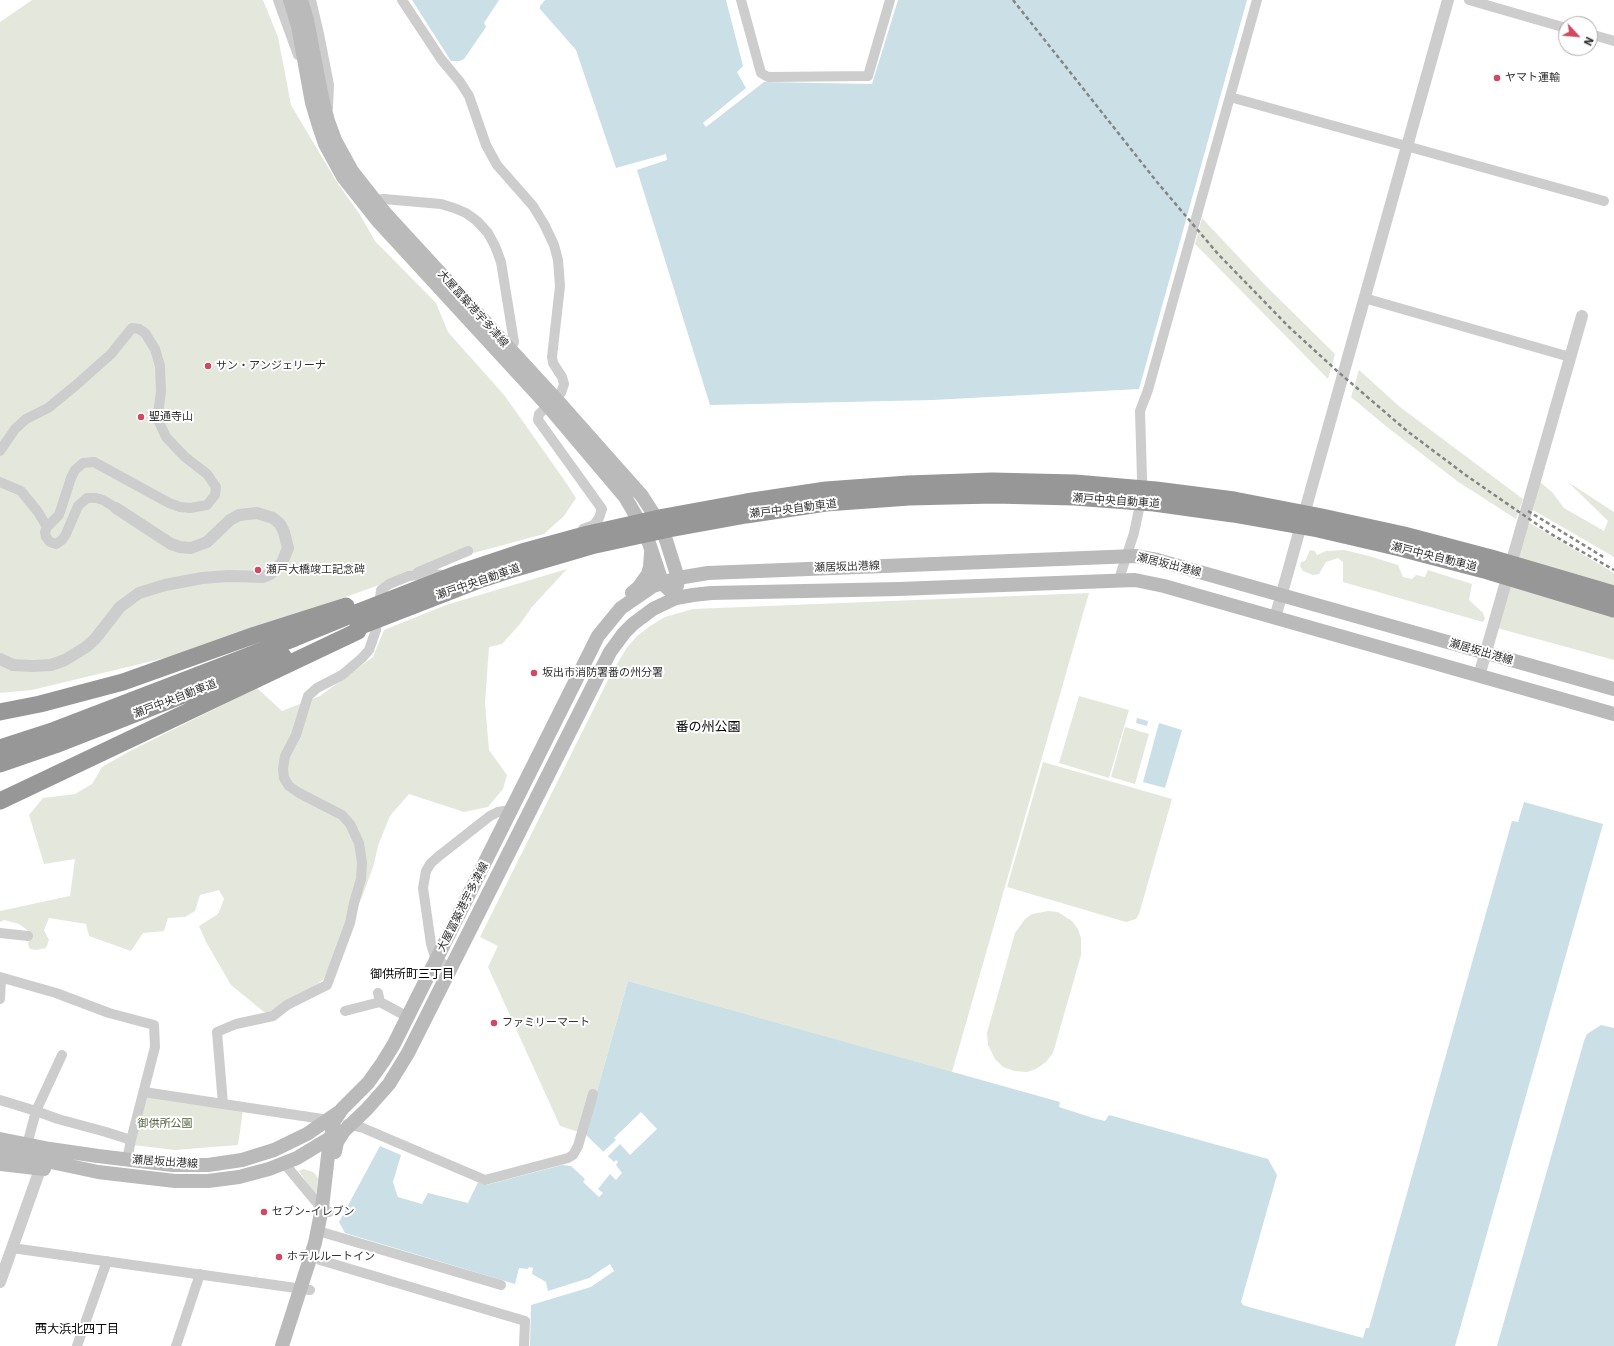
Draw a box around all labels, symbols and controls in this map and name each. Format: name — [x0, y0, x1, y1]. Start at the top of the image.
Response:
north arrow — [1558, 16, 1598, 56]
text: N — [1581, 35, 1596, 48]
place label: ヤマト運輸 — [1505, 71, 1560, 85]
marker: ヤマト運輸 — [1492, 73, 1502, 83]
street label: 大屋冨築港宇多津線 — [435, 268, 511, 350]
place label: サン・アンジェリーナ — [216, 359, 326, 373]
marker: サン・アンジェリーナ — [203, 361, 213, 371]
place label: 聖通寺山 — [149, 410, 193, 424]
marker: 聖通寺山 — [136, 412, 146, 422]
street label: 瀬戸中央自動車道 — [1072, 491, 1160, 511]
street label: 瀬戸中央自動車道 — [749, 497, 837, 521]
street label: 瀬戸中央自動車道 — [1390, 540, 1478, 574]
street label: 瀬居坂出港線 — [1135, 551, 1203, 579]
street label: 瀬居坂出港線 — [814, 559, 880, 575]
street label: 瀬戸中央自動車道 — [434, 561, 522, 603]
place label: 瀬戸大橋竣工記念碑 — [266, 563, 365, 577]
marker: 瀬戸大橋竣工記念碑 — [253, 565, 263, 575]
street label: 瀬居坂出港線 — [1447, 637, 1515, 667]
place label: 坂出市消防署番の州分署 — [542, 666, 663, 680]
marker: 坂出市消防署番の州分署 — [529, 668, 539, 678]
street label: 瀬戸中央自動車道 — [132, 677, 218, 721]
district label: 番の州公園 — [676, 719, 740, 735]
street label: 大屋冨築港宇多津線 — [435, 860, 491, 954]
district label: 御供所町三丁目 — [370, 967, 454, 981]
place label: ファミリーマート — [502, 1016, 590, 1030]
marker: ファミリーマート — [489, 1018, 499, 1028]
park label: 御供所公園 — [138, 1117, 192, 1131]
street label: 瀬居坂出港線 — [132, 1153, 198, 1171]
place label: セブン-イレブン — [272, 1205, 355, 1219]
marker: セブン-イレブン — [259, 1207, 269, 1217]
place label: ホテルルートイン — [287, 1250, 375, 1264]
marker: ホテルルートイン — [274, 1252, 284, 1262]
district label: 西大浜北四丁目 — [35, 1322, 119, 1336]

